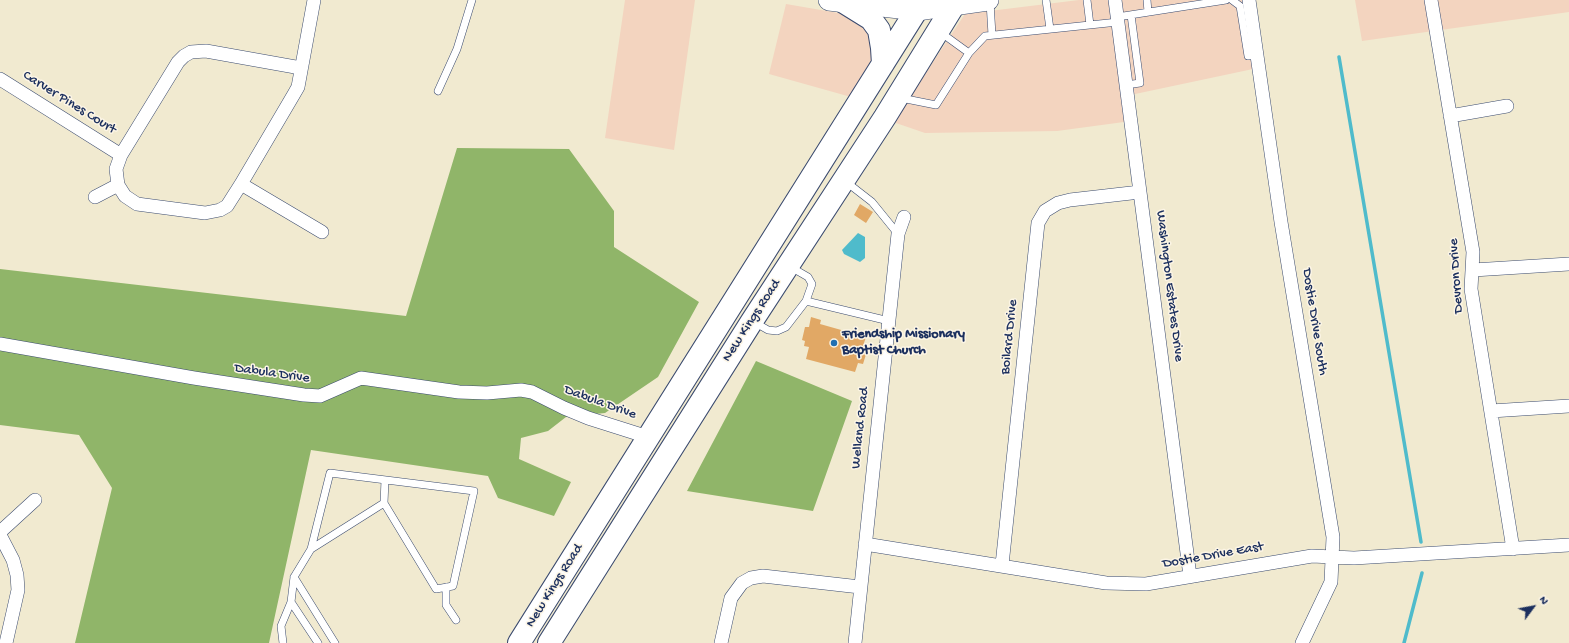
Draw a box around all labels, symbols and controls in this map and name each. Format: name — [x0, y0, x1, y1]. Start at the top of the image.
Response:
street label: Carver Pines Court — [19, 67, 119, 139]
street label: Washington Estates Drive — [1151, 209, 1187, 363]
street label: Devron Drive — [1446, 238, 1468, 314]
street label: Dostie Drive South — [1297, 267, 1331, 377]
street label: New Kings Road — [719, 277, 785, 365]
street label: Boilard Drive — [998, 299, 1022, 375]
place label: Friendship Missionary Baptist Church — [842, 327, 965, 360]
marker: Friendship Missionary Baptist Church — [829, 338, 839, 348]
street label: Dabula Drive — [233, 360, 311, 388]
street label: Dabula Drive — [562, 382, 638, 424]
street label: Welland Road — [848, 386, 874, 470]
street label: Dostie Drive East — [1161, 539, 1265, 573]
street label: New Kings Road — [523, 541, 587, 631]
north arrow — [1513, 587, 1553, 627]
text: N — [1536, 594, 1550, 607]

